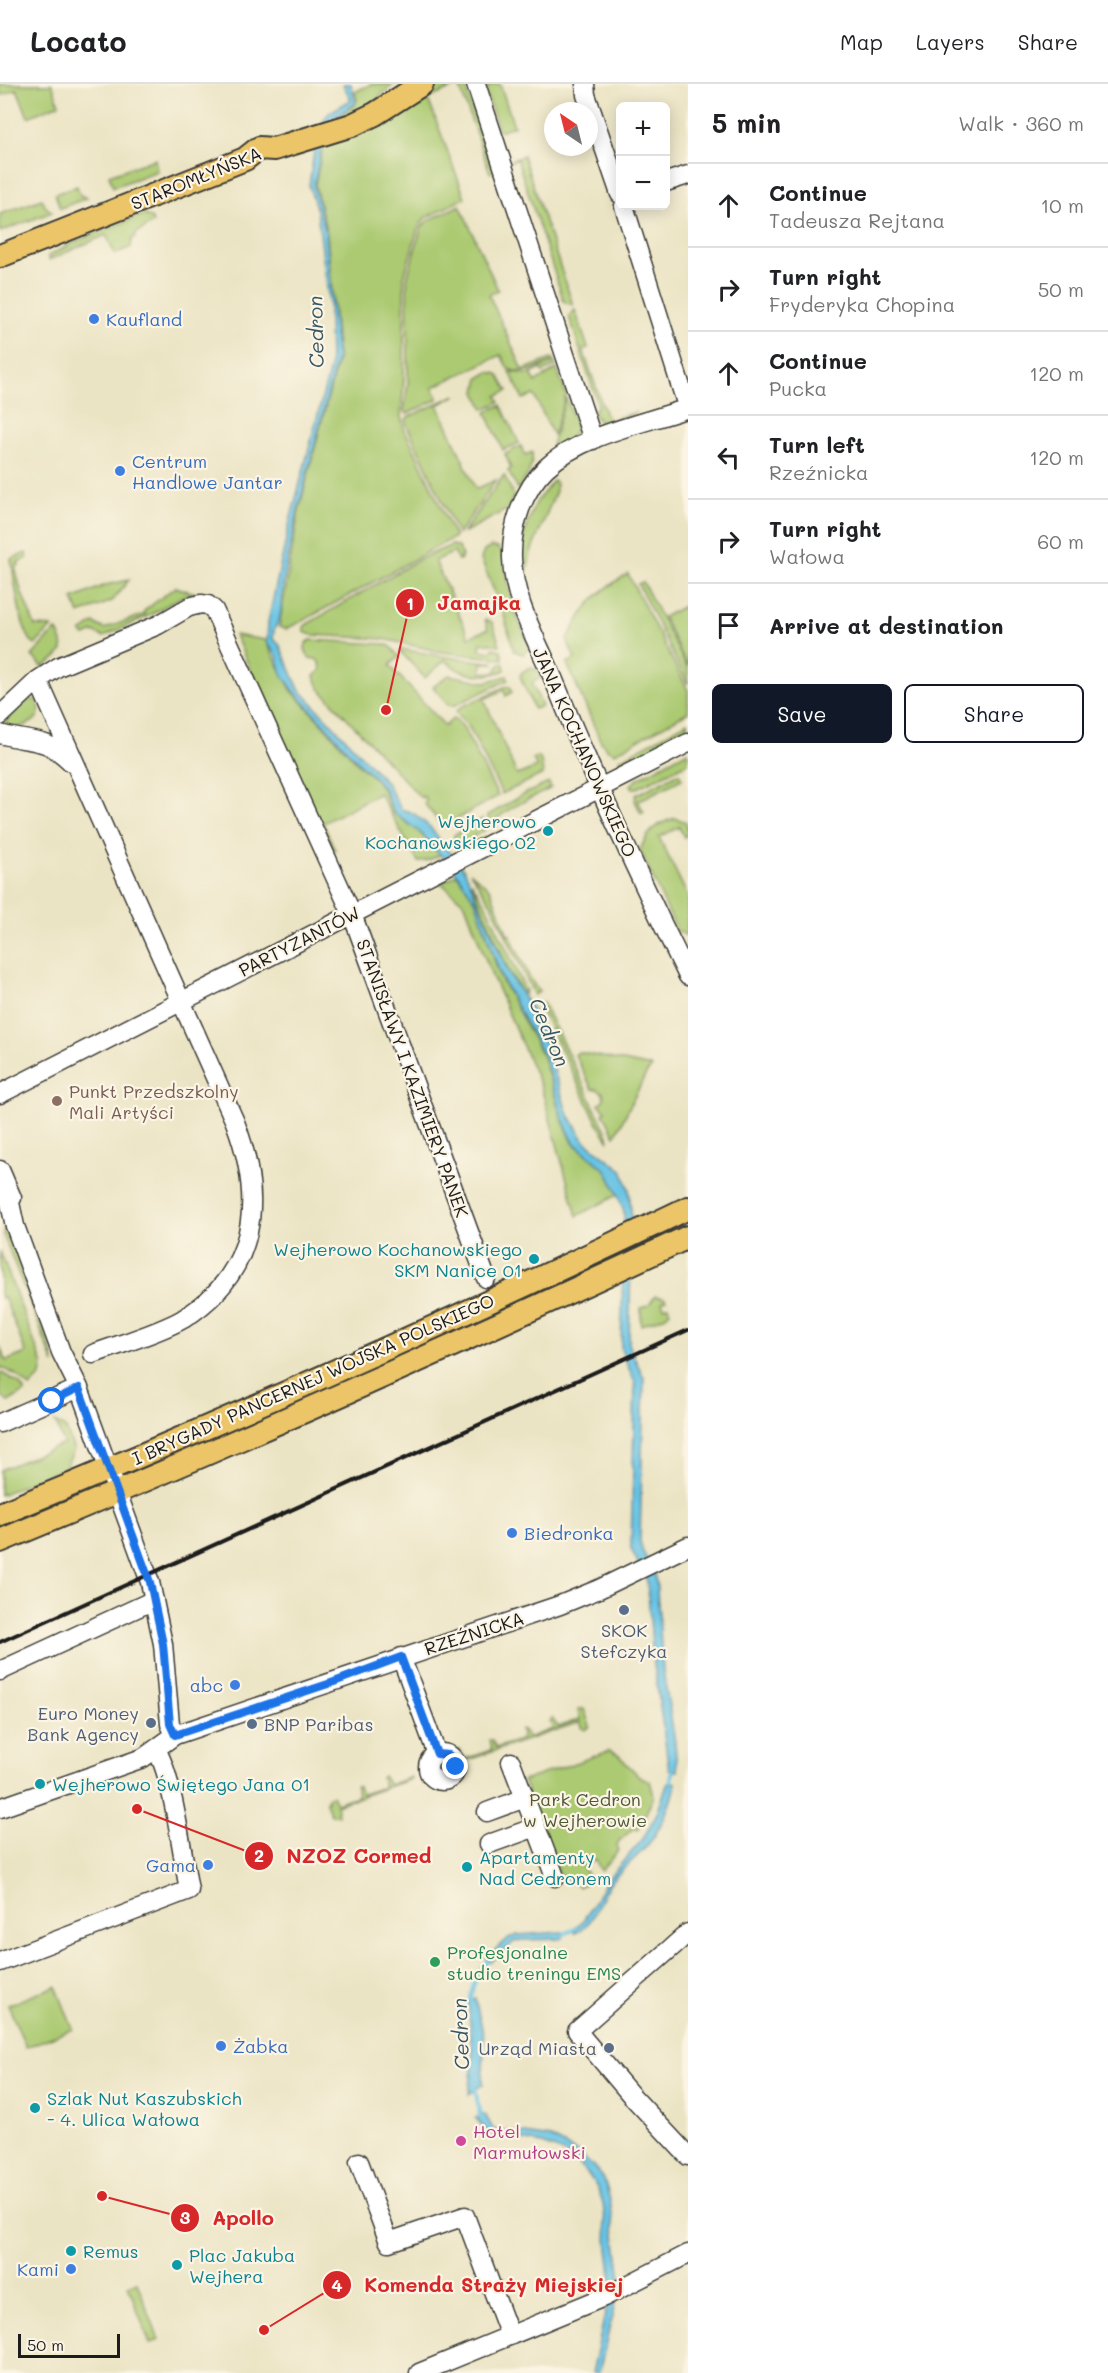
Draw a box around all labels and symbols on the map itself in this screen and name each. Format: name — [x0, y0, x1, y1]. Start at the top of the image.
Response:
north arrow — [544, 102, 598, 156]
street label: STAROMŁYŃSKA — [127, 141, 265, 215]
water label: Cedron — [301, 296, 329, 368]
place label: Kaufland — [106, 307, 182, 331]
marker: Kaufland — [87, 312, 101, 326]
place label: Centrum Handlowe Jantar — [132, 449, 283, 494]
marker: Centrum Handlowe Jantar — [113, 464, 127, 478]
callout: Jamajka — [395, 584, 533, 622]
text: Jamajka — [437, 589, 521, 615]
text: 1 — [406, 591, 414, 615]
street label: JANA KOCHANOWSKIEGO — [528, 643, 642, 861]
place label: Wejherowo Kochanowskiego 02 — [365, 809, 536, 854]
marker: Wejherowo Kochanowskiego 02 — [541, 824, 555, 838]
street label: PARTYZANTÓW — [234, 900, 364, 982]
street label: STANISŁAWY I KAZIMIERY PANEK — [351, 936, 475, 1220]
water label: Cedron — [524, 994, 576, 1070]
place label: Punkt Przedszkolny Mali Artyści — [69, 1079, 239, 1124]
marker: Punkt Przedszkolny Mali Artyści — [50, 1094, 64, 1108]
place label: Wejherowo Kochanowskiego SKM Nanice 01 — [273, 1237, 522, 1282]
marker: Wejherowo Kochanowskiego SKM Nanice 01 — [527, 1252, 541, 1266]
street label: I BRYGADY PANCERNEJ WOJSKA POLSKIEGO — [128, 1288, 498, 1470]
route start — [38, 1387, 64, 1413]
place label: Biedronka — [524, 1521, 614, 1545]
marker: Biedronka — [505, 1526, 519, 1540]
marker: SKOK Stefczyka — [617, 1603, 631, 1617]
street label: RZEŹNICKA — [421, 1606, 527, 1660]
place label: SKOK Stefczyka — [581, 1618, 667, 1663]
place label: abc — [190, 1673, 223, 1697]
marker: abc — [228, 1678, 242, 1692]
place label: Euro Money Bank Agency — [27, 1701, 139, 1746]
place label: BNP Paribas — [264, 1712, 373, 1736]
marker: Euro Money Bank Agency — [144, 1716, 158, 1730]
marker: BNP Paribas — [245, 1717, 259, 1731]
route end — [442, 1753, 468, 1779]
place label: Wejherowo Świętego Jana 01 — [52, 1772, 310, 1796]
marker: Wejherowo Świętego Jana 01 — [33, 1777, 47, 1791]
park label: Park Cedron w Wejherowie — [523, 1787, 647, 1832]
callout: NZOZ Cormed — [244, 1837, 443, 1875]
text: NZOZ Cormed — [287, 1842, 432, 1868]
text: 2 — [254, 1843, 264, 1867]
place label: Apartamenty Nad Cedronem — [479, 1845, 611, 1890]
place label: Gama — [146, 1853, 196, 1877]
marker: Gama — [201, 1858, 215, 1872]
marker: Apartamenty Nad Cedronem — [460, 1860, 474, 1874]
place label: Profesjonalne studio treningu EMS — [447, 1940, 621, 1985]
marker: Profesjonalne studio treningu EMS — [428, 1955, 442, 1969]
water label: Cedron — [446, 1997, 474, 2071]
place label: Żabka — [233, 2034, 289, 2058]
place label: Urząd Miasta — [479, 2036, 597, 2060]
marker: Żabka — [214, 2039, 228, 2053]
marker: Urząd Miasta — [602, 2041, 616, 2055]
place label: Szlak Nut Kaszubskich - 4. Ulica Wałowa — [47, 2086, 242, 2131]
marker: Szlak Nut Kaszubskich - 4. Ulica Wałowa — [28, 2101, 42, 2115]
place label: Hotel Marmułowski — [473, 2119, 586, 2164]
marker: Hotel Marmułowski — [454, 2134, 468, 2148]
callout: Apollo — [170, 2199, 285, 2237]
text: Apollo — [212, 2204, 274, 2230]
text: 3 — [180, 2205, 191, 2229]
place label: Remus — [83, 2239, 139, 2263]
place label: Plac Jakuba Wejhera — [189, 2243, 295, 2288]
marker: Remus — [64, 2244, 78, 2258]
place label: Kami — [17, 2257, 59, 2281]
marker: Plac Jakuba Wejhera — [170, 2258, 184, 2272]
marker: Kami — [64, 2262, 78, 2276]
callout: Komenda Straży Miejskiej — [322, 2266, 636, 2304]
text: Komenda Straży Miejskiej — [364, 2271, 624, 2297]
text: 4 — [331, 2273, 343, 2297]
scale bar — [18, 2331, 120, 2358]

